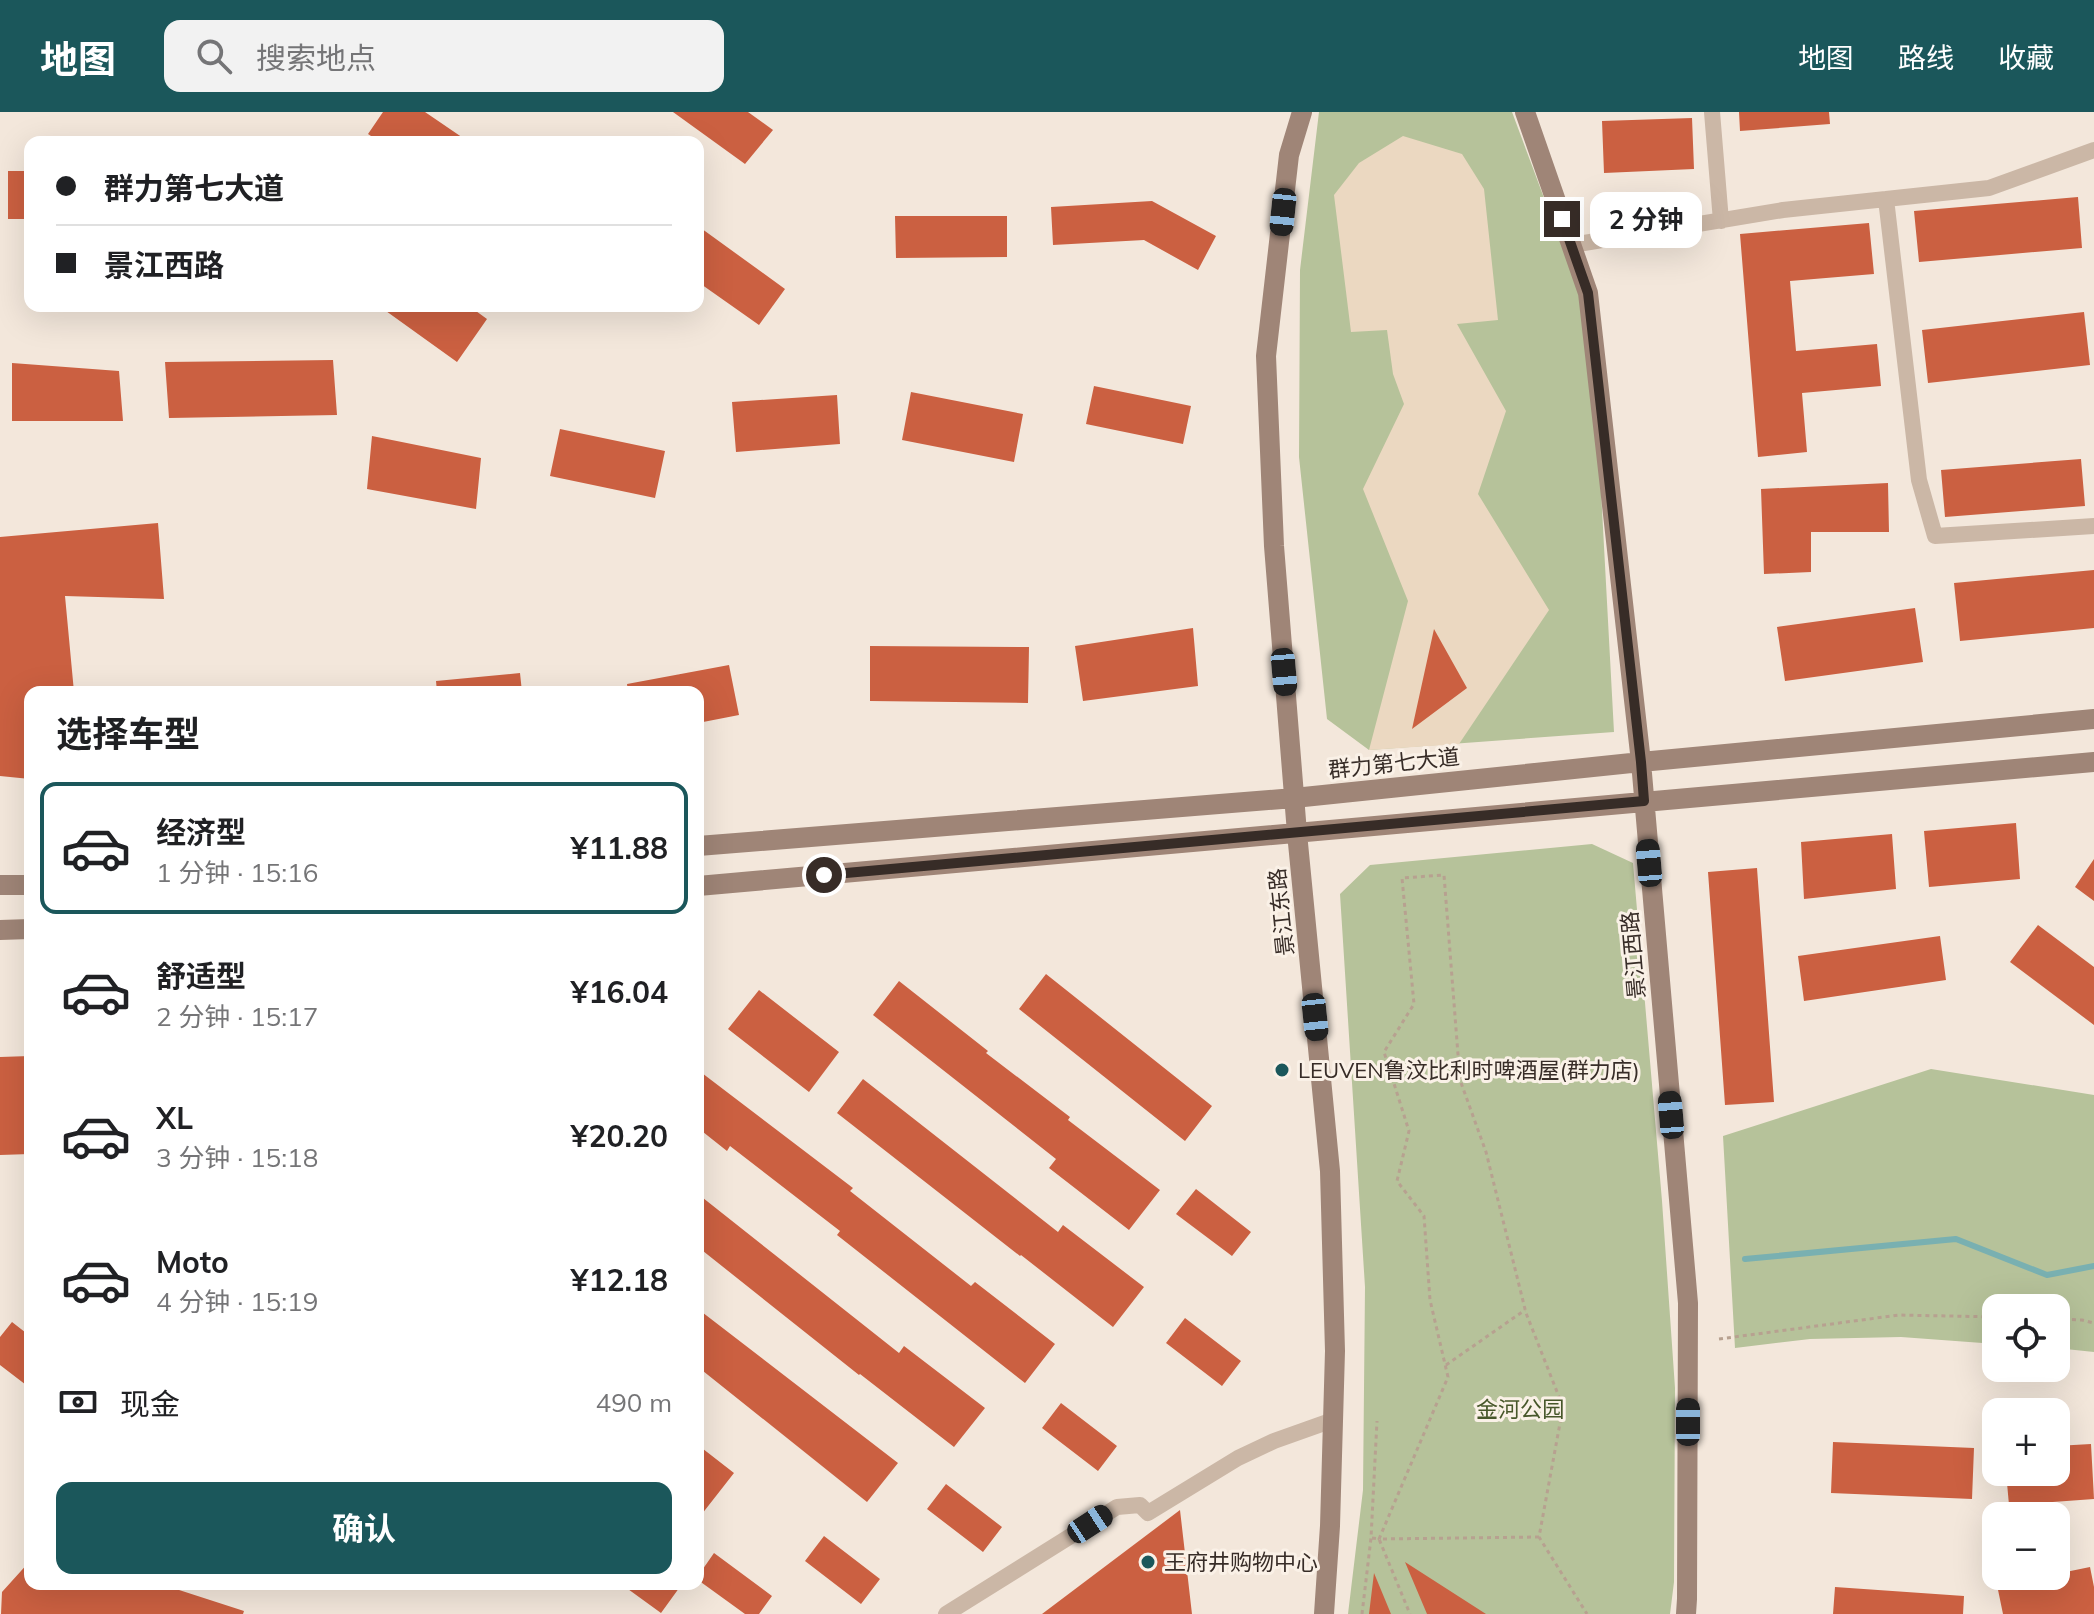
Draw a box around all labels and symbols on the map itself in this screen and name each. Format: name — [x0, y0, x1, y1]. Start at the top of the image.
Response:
car — [1269, 187, 1297, 237]
callout: 2 分钟 — [1590, 191, 1702, 247]
route end — [1544, 201, 1580, 237]
car — [1270, 647, 1298, 697]
street label: 群力第七大道 — [1327, 742, 1461, 784]
car — [1635, 838, 1663, 888]
route start — [806, 857, 842, 893]
street label: 景江东路 — [1262, 867, 1300, 957]
street label: 景江西路 — [1615, 910, 1651, 1000]
car — [1301, 992, 1329, 1042]
place label: LEUVEN鲁汶比利时啤酒屋(群力店) — [1298, 1056, 1640, 1084]
marker: LEUVEN鲁汶比利时啤酒屋(群力店) — [1273, 1061, 1291, 1079]
car — [1657, 1090, 1685, 1140]
park label: 金河公园 — [1476, 1395, 1564, 1423]
car — [1676, 1398, 1700, 1446]
car — [1063, 1501, 1117, 1547]
place label: 王府井购物中心 — [1164, 1548, 1318, 1576]
marker: 王府井购物中心 — [1139, 1553, 1157, 1571]

